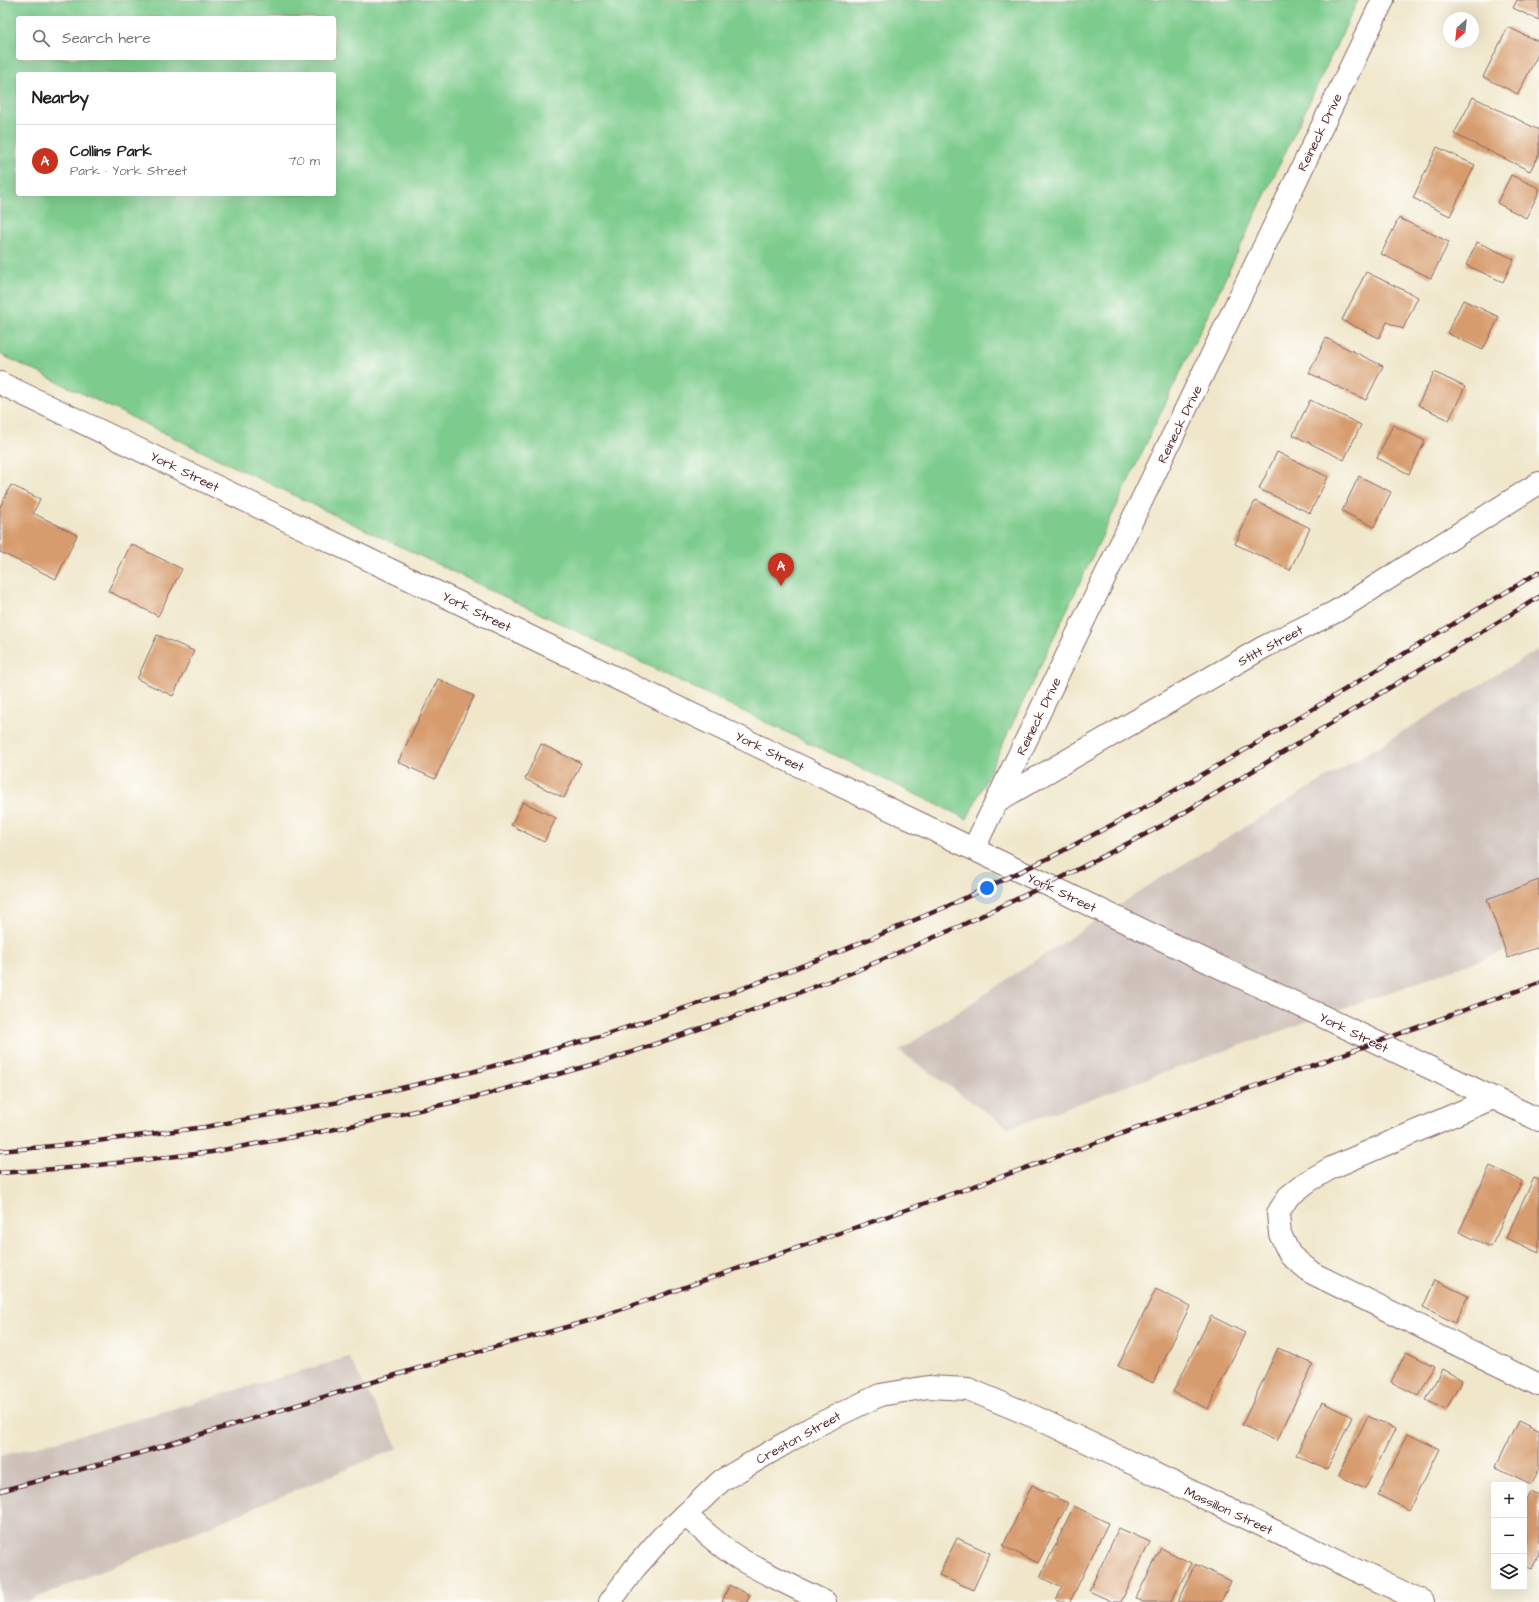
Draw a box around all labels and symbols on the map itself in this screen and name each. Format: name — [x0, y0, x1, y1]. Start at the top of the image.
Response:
north arrow — [1443, 12, 1479, 48]
street label: Reineck Drive — [1293, 90, 1347, 174]
street label: Reineck Drive — [1153, 382, 1207, 466]
street label: York Street — [147, 447, 223, 497]
pin: A — [768, 553, 794, 586]
street label: York Street — [439, 587, 515, 637]
street label: Stitt Street — [1235, 621, 1307, 671]
street label: Reineck Drive — [1012, 674, 1066, 758]
street label: York Street — [732, 727, 808, 777]
street label: York Street — [1024, 869, 1100, 917]
your location — [977, 878, 997, 898]
street label: York Street — [1316, 1008, 1392, 1058]
street label: Creston Street — [753, 1407, 845, 1469]
street label: Massillon Street — [1181, 1483, 1276, 1540]

